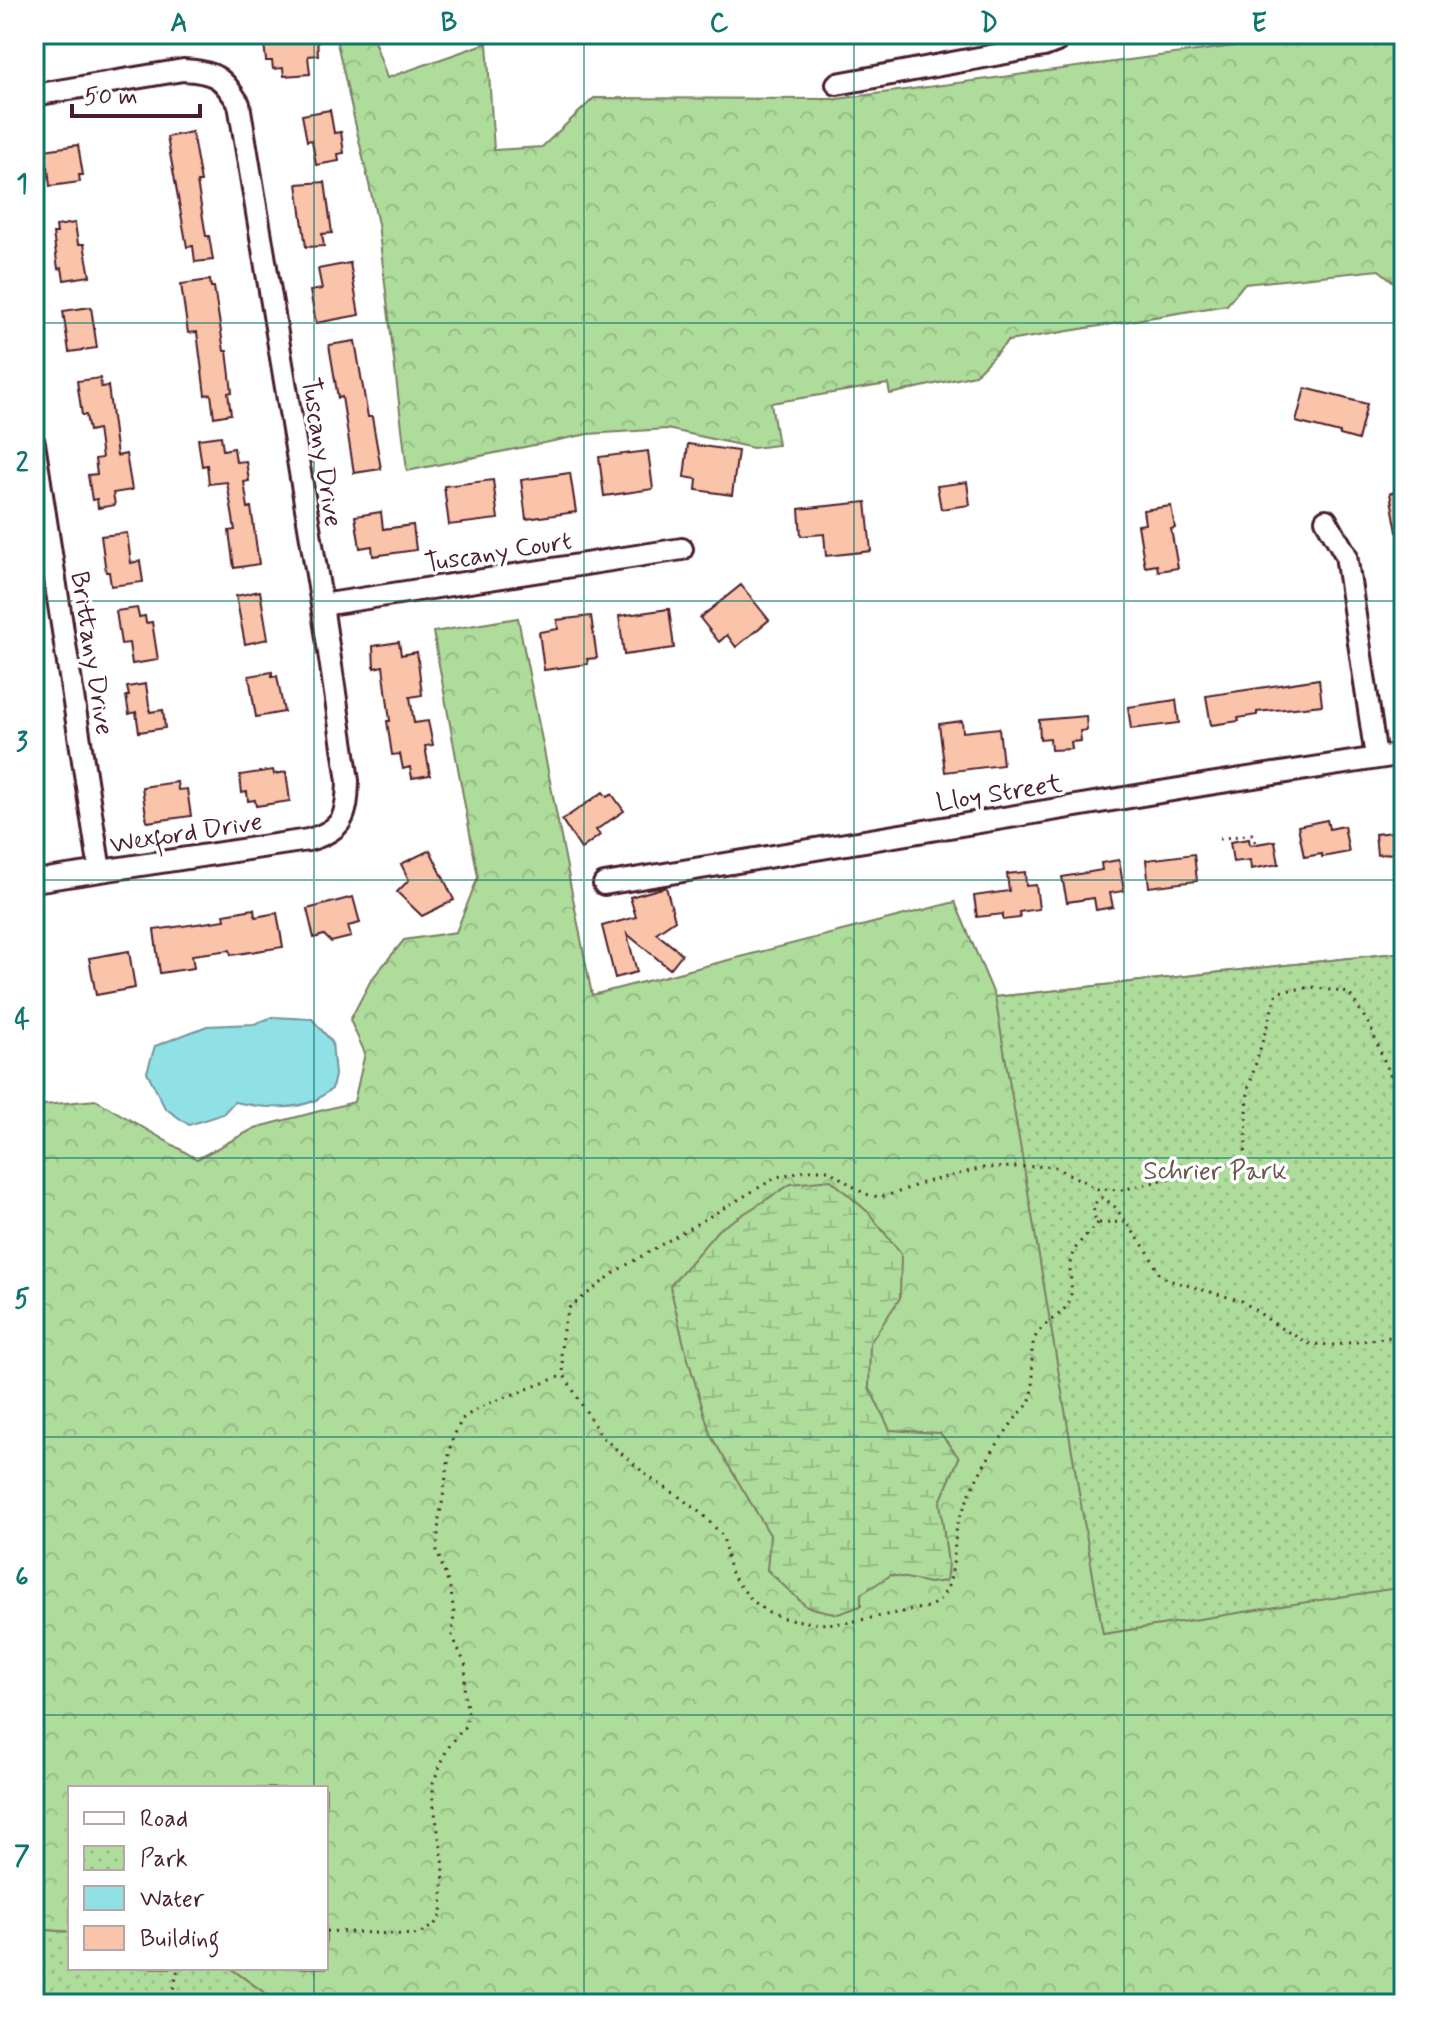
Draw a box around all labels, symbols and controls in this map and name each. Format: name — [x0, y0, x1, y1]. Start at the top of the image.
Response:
text: A — [170, 7, 188, 41]
text: B — [441, 7, 457, 41]
text: C — [710, 7, 729, 41]
text: D — [980, 7, 998, 41]
text: E — [1251, 7, 1267, 41]
scale bar — [72, 68, 200, 118]
text: 50 m — [84, 82, 138, 113]
text: 1 — [16, 168, 28, 202]
street label: Tuscany Drive — [292, 375, 350, 529]
text: 2 — [16, 447, 29, 481]
street label: Tuscany Court — [422, 525, 574, 581]
street label: Brittany Drive — [61, 569, 121, 738]
text: 3 — [16, 726, 28, 760]
street label: Lloy Street — [934, 767, 1065, 821]
street label: Wexford Drive — [108, 805, 265, 865]
text: 4 — [14, 1004, 30, 1038]
park label: Schrier Park — [1143, 1155, 1287, 1189]
text: 5 — [14, 1283, 30, 1317]
text: 6 — [15, 1561, 29, 1595]
legend — [68, 1786, 328, 1970]
text: Road — [140, 1804, 188, 1835]
text: 7 — [14, 1840, 30, 1874]
text: Park — [140, 1844, 188, 1875]
text: Water — [140, 1884, 205, 1915]
text: Building — [140, 1924, 220, 1958]

